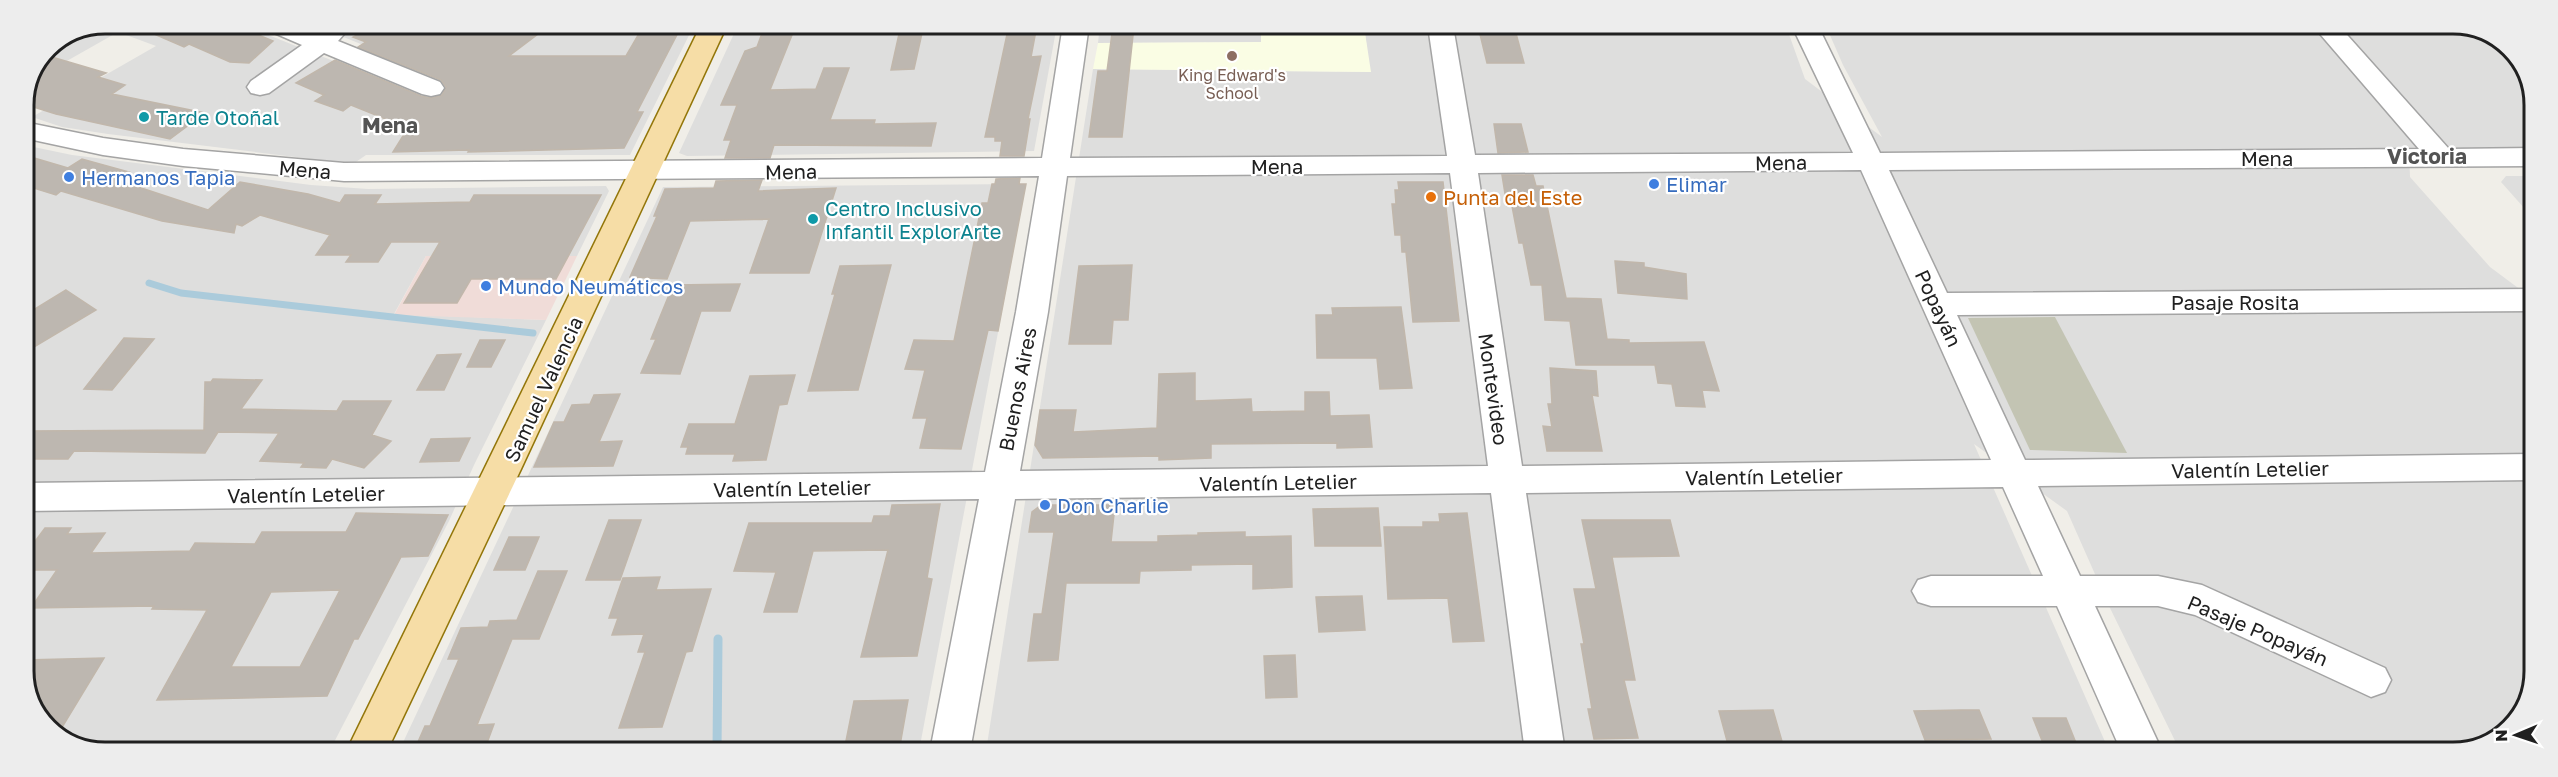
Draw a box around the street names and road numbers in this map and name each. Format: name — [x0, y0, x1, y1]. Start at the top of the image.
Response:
street label: Mena — [2241, 146, 2293, 170]
street label: Mena — [1755, 150, 1807, 174]
street label: Mena — [1251, 154, 1303, 178]
street label: Mena — [278, 155, 332, 183]
street label: Mena — [765, 159, 817, 183]
street label: Popayán — [1911, 266, 1967, 350]
street label: Pasaje Rosita — [2171, 290, 2299, 314]
street label: Samuel Valencia — [499, 312, 587, 466]
street label: Buenos Aires — [993, 325, 1041, 453]
street label: Montevideo — [1474, 331, 1514, 447]
street label: Valentín Letelier — [2171, 456, 2329, 482]
street label: Valentín Letelier — [1685, 463, 1843, 489]
street label: Valentín Letelier — [1199, 469, 1357, 495]
street label: Valentín Letelier — [713, 475, 871, 501]
street label: Valentín Letelier — [227, 481, 385, 507]
street label: Pasaje Popayán — [2184, 590, 2332, 670]

